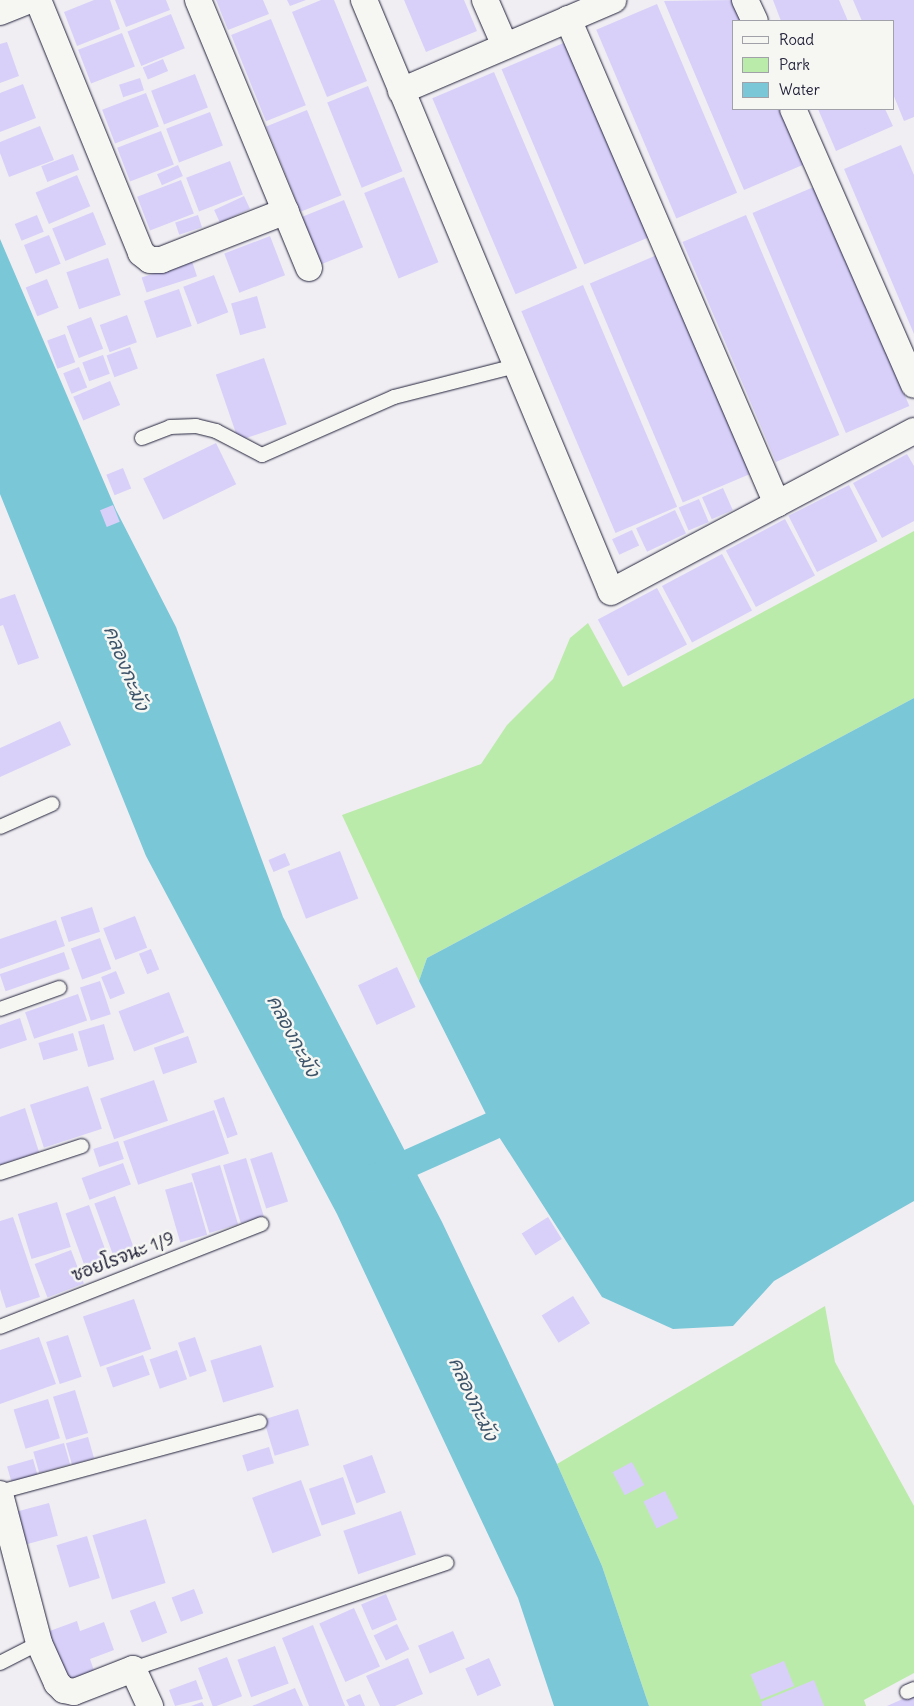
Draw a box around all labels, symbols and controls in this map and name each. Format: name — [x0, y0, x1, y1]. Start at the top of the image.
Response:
legend — [732, 20, 894, 110]
text: Road — [779, 30, 814, 49]
text: Park — [779, 55, 810, 74]
text: Water — [779, 80, 820, 99]
water label: คลองกะมัง — [99, 622, 153, 714]
water label: คลองกะมัง — [262, 991, 324, 1081]
street label: ซอยโรจนะ 1/9 — [68, 1227, 178, 1287]
water label: คลองกะมัง — [444, 1354, 502, 1444]

